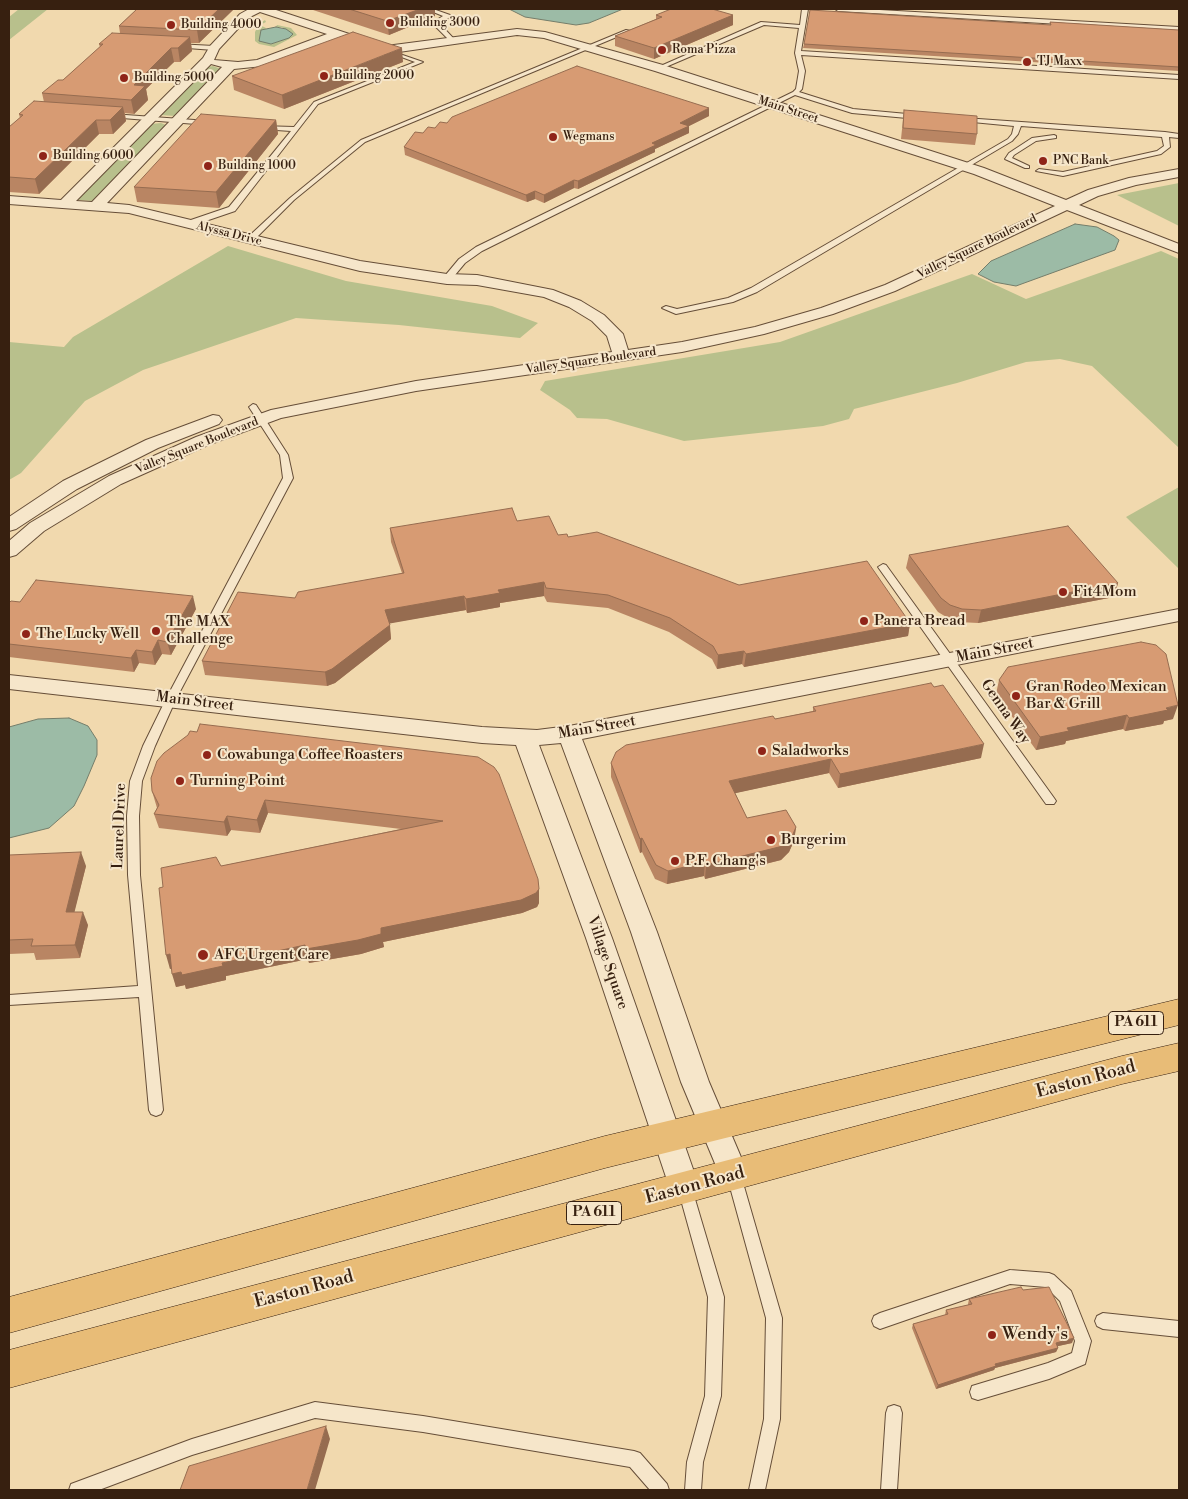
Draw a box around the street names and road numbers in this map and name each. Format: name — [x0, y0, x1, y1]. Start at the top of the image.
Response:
street label: Main Street — [756, 93, 820, 127]
street label: Valley Square Boulevard — [915, 212, 1039, 282]
street label: Alyssa Drive — [195, 219, 263, 249]
street label: Valley Square Boulevard — [525, 345, 657, 377]
street label: Valley Square Boulevard — [133, 415, 261, 477]
street label: Main Street — [955, 635, 1035, 667]
street label: Genna Way — [976, 676, 1034, 748]
street label: Main Street — [155, 688, 235, 716]
street label: Main Street — [557, 712, 637, 744]
street label: Laurel Drive — [110, 783, 130, 869]
street label: Village Square — [583, 914, 631, 1012]
road number: PA 611 — [1108, 1011, 1164, 1034]
street label: Easton Road — [1034, 1056, 1138, 1104]
street label: Easton Road — [643, 1162, 747, 1210]
road number: PA 611 — [566, 1202, 622, 1224]
street label: Easton Road — [252, 1266, 356, 1314]

